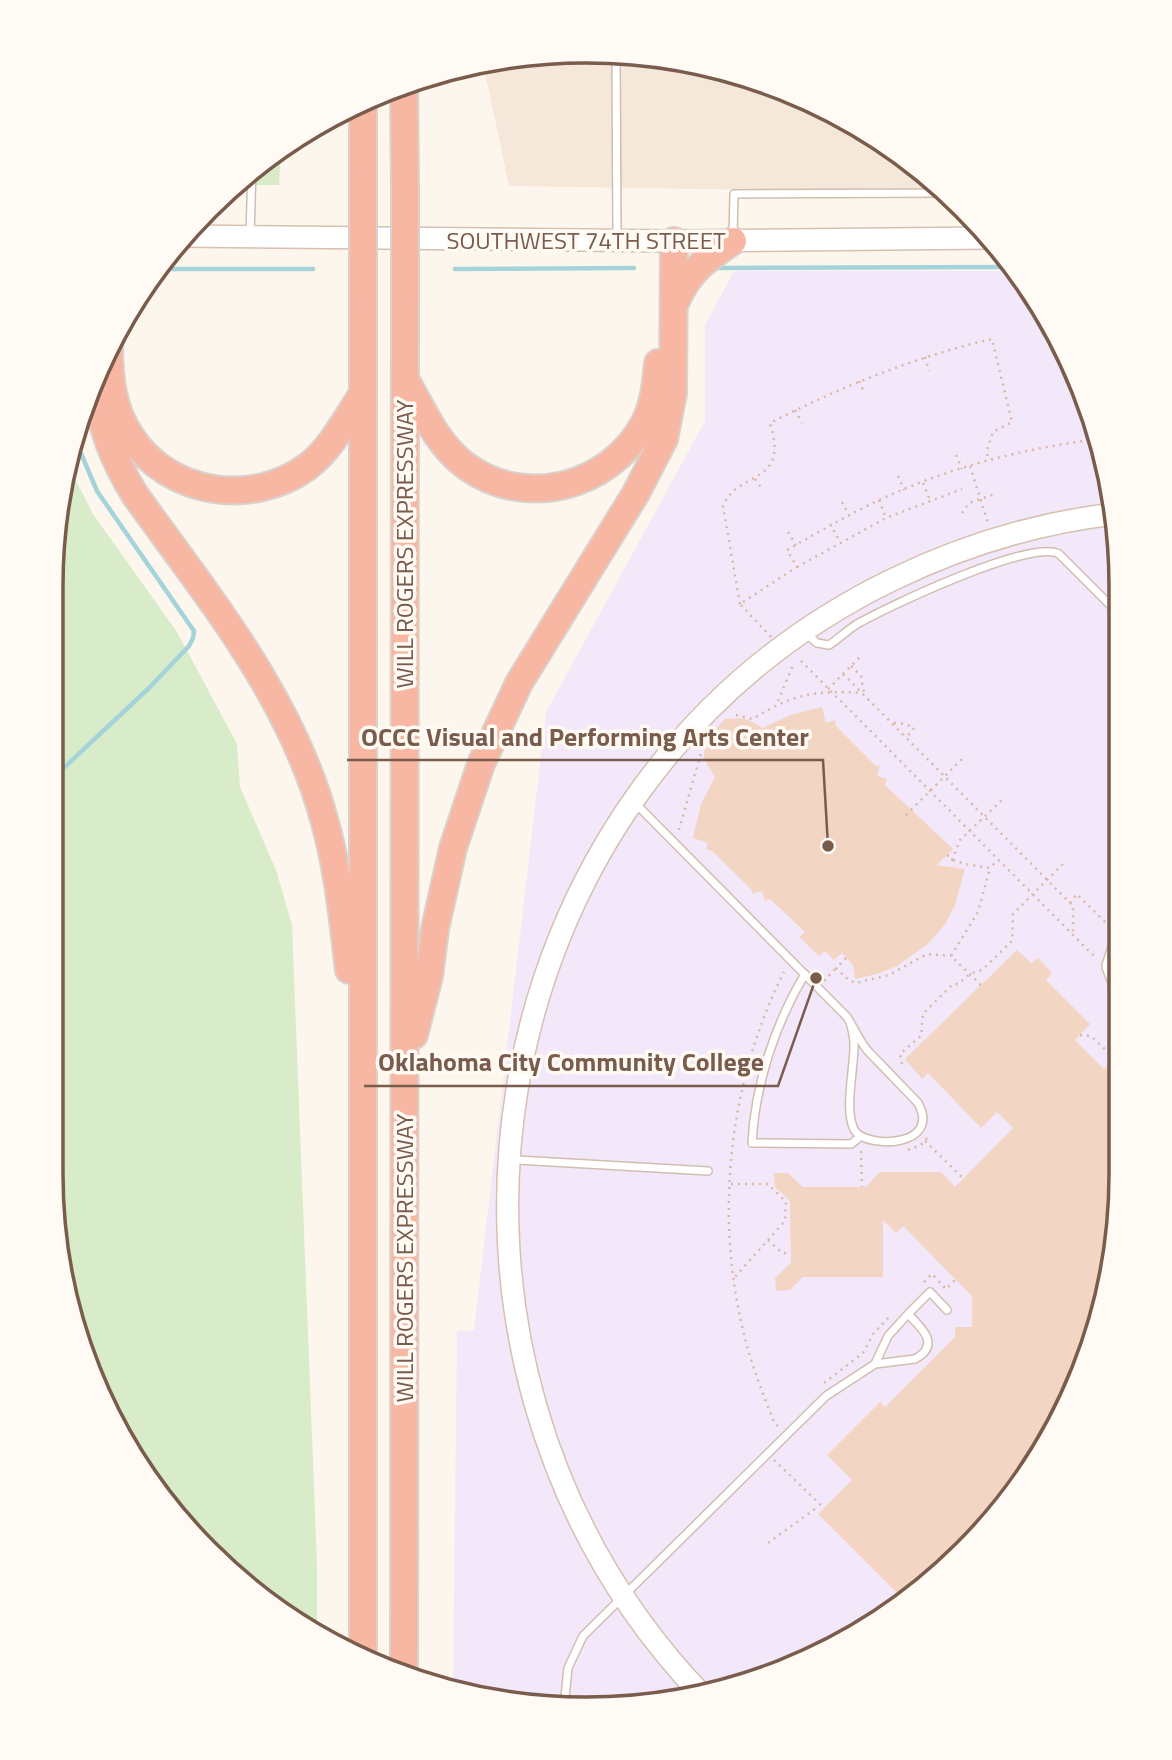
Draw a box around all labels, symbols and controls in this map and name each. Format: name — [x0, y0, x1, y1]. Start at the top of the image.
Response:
street label: SOUTHWEST 74TH STREET — [446, 222, 726, 258]
street label: WILL ROGERS EXPRESSWAY — [386, 399, 422, 688]
callout: OCCC Visual and Performing Arts Center — [347, 713, 823, 760]
text: OCCC Visual and Performing Arts Center — [361, 717, 809, 756]
callout: Oklahoma City Community College — [364, 1039, 778, 1086]
text: Oklahoma City Community College — [378, 1042, 764, 1081]
street label: WILL ROGERS EXPRESSWAY — [386, 1113, 422, 1402]

